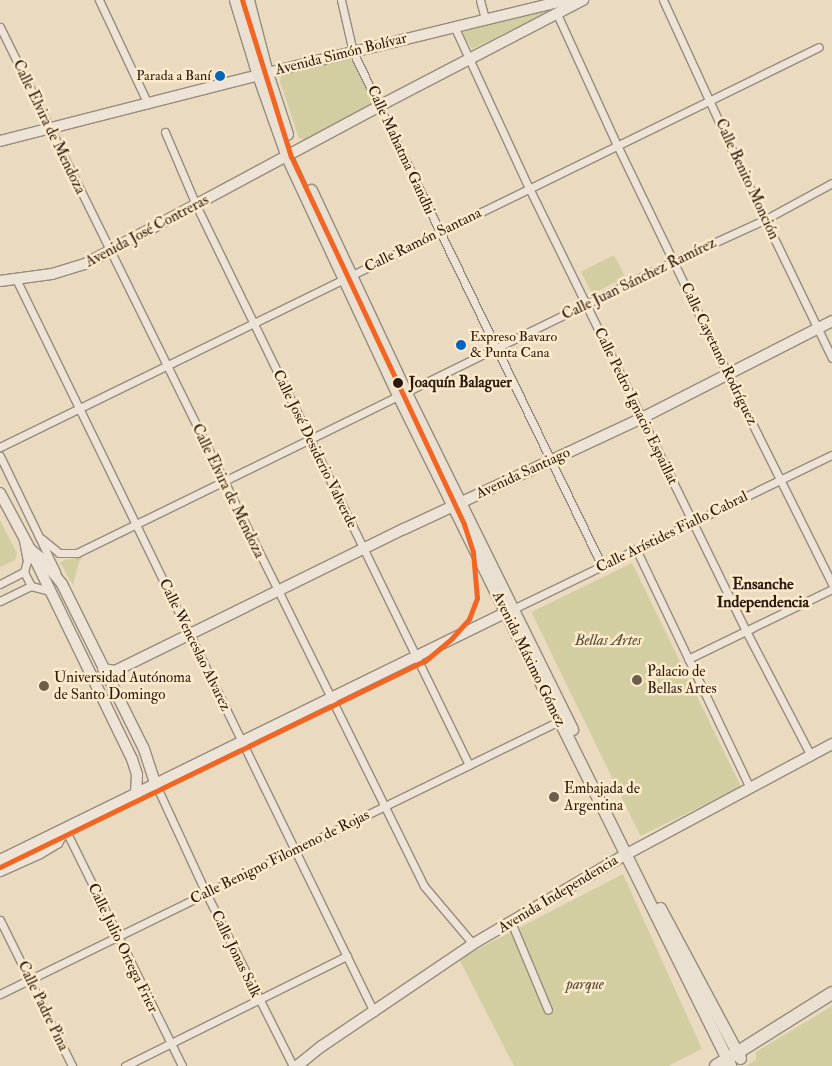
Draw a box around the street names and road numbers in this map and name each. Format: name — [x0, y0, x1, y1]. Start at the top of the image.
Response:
street label: Avenida Simón Bolívar — [273, 29, 409, 79]
street label: Calle Elvira de Mendoza — [9, 57, 89, 197]
street label: Calle Mahatma Gandhi — [363, 83, 439, 217]
street label: Calle Benito Monción — [711, 116, 783, 242]
street label: Avenida José Contreras — [82, 191, 212, 271]
street label: Calle Ramón Santana — [362, 204, 484, 276]
street label: Calle Juan Sánchez Ramírez — [559, 234, 719, 324]
street label: Calle Cayetano Rodríguez — [677, 280, 761, 428]
street label: Calle Pedro Ignacio Espaillat — [590, 325, 682, 487]
street label: Calle José Desiderio Valverde — [269, 367, 361, 531]
street label: Calle Elvira de Mendoza — [188, 421, 268, 561]
street label: Avenida Santiago — [473, 443, 573, 503]
street label: Calle Arístides Fiallo Cabral — [593, 487, 751, 577]
street label: Calle Wenceslao Alvarez — [155, 576, 235, 714]
street label: Avenida Máximo Gómez — [488, 588, 570, 730]
street label: Calle Benigno Filomeno de Rojas — [188, 806, 372, 908]
street label: Avenida Independencia — [495, 851, 621, 937]
street label: Calle Julio Ortega Frier — [84, 880, 162, 1016]
street label: Calle Jonas Salk — [207, 907, 265, 1001]
street label: Calle Padre Pina — [14, 958, 72, 1054]

